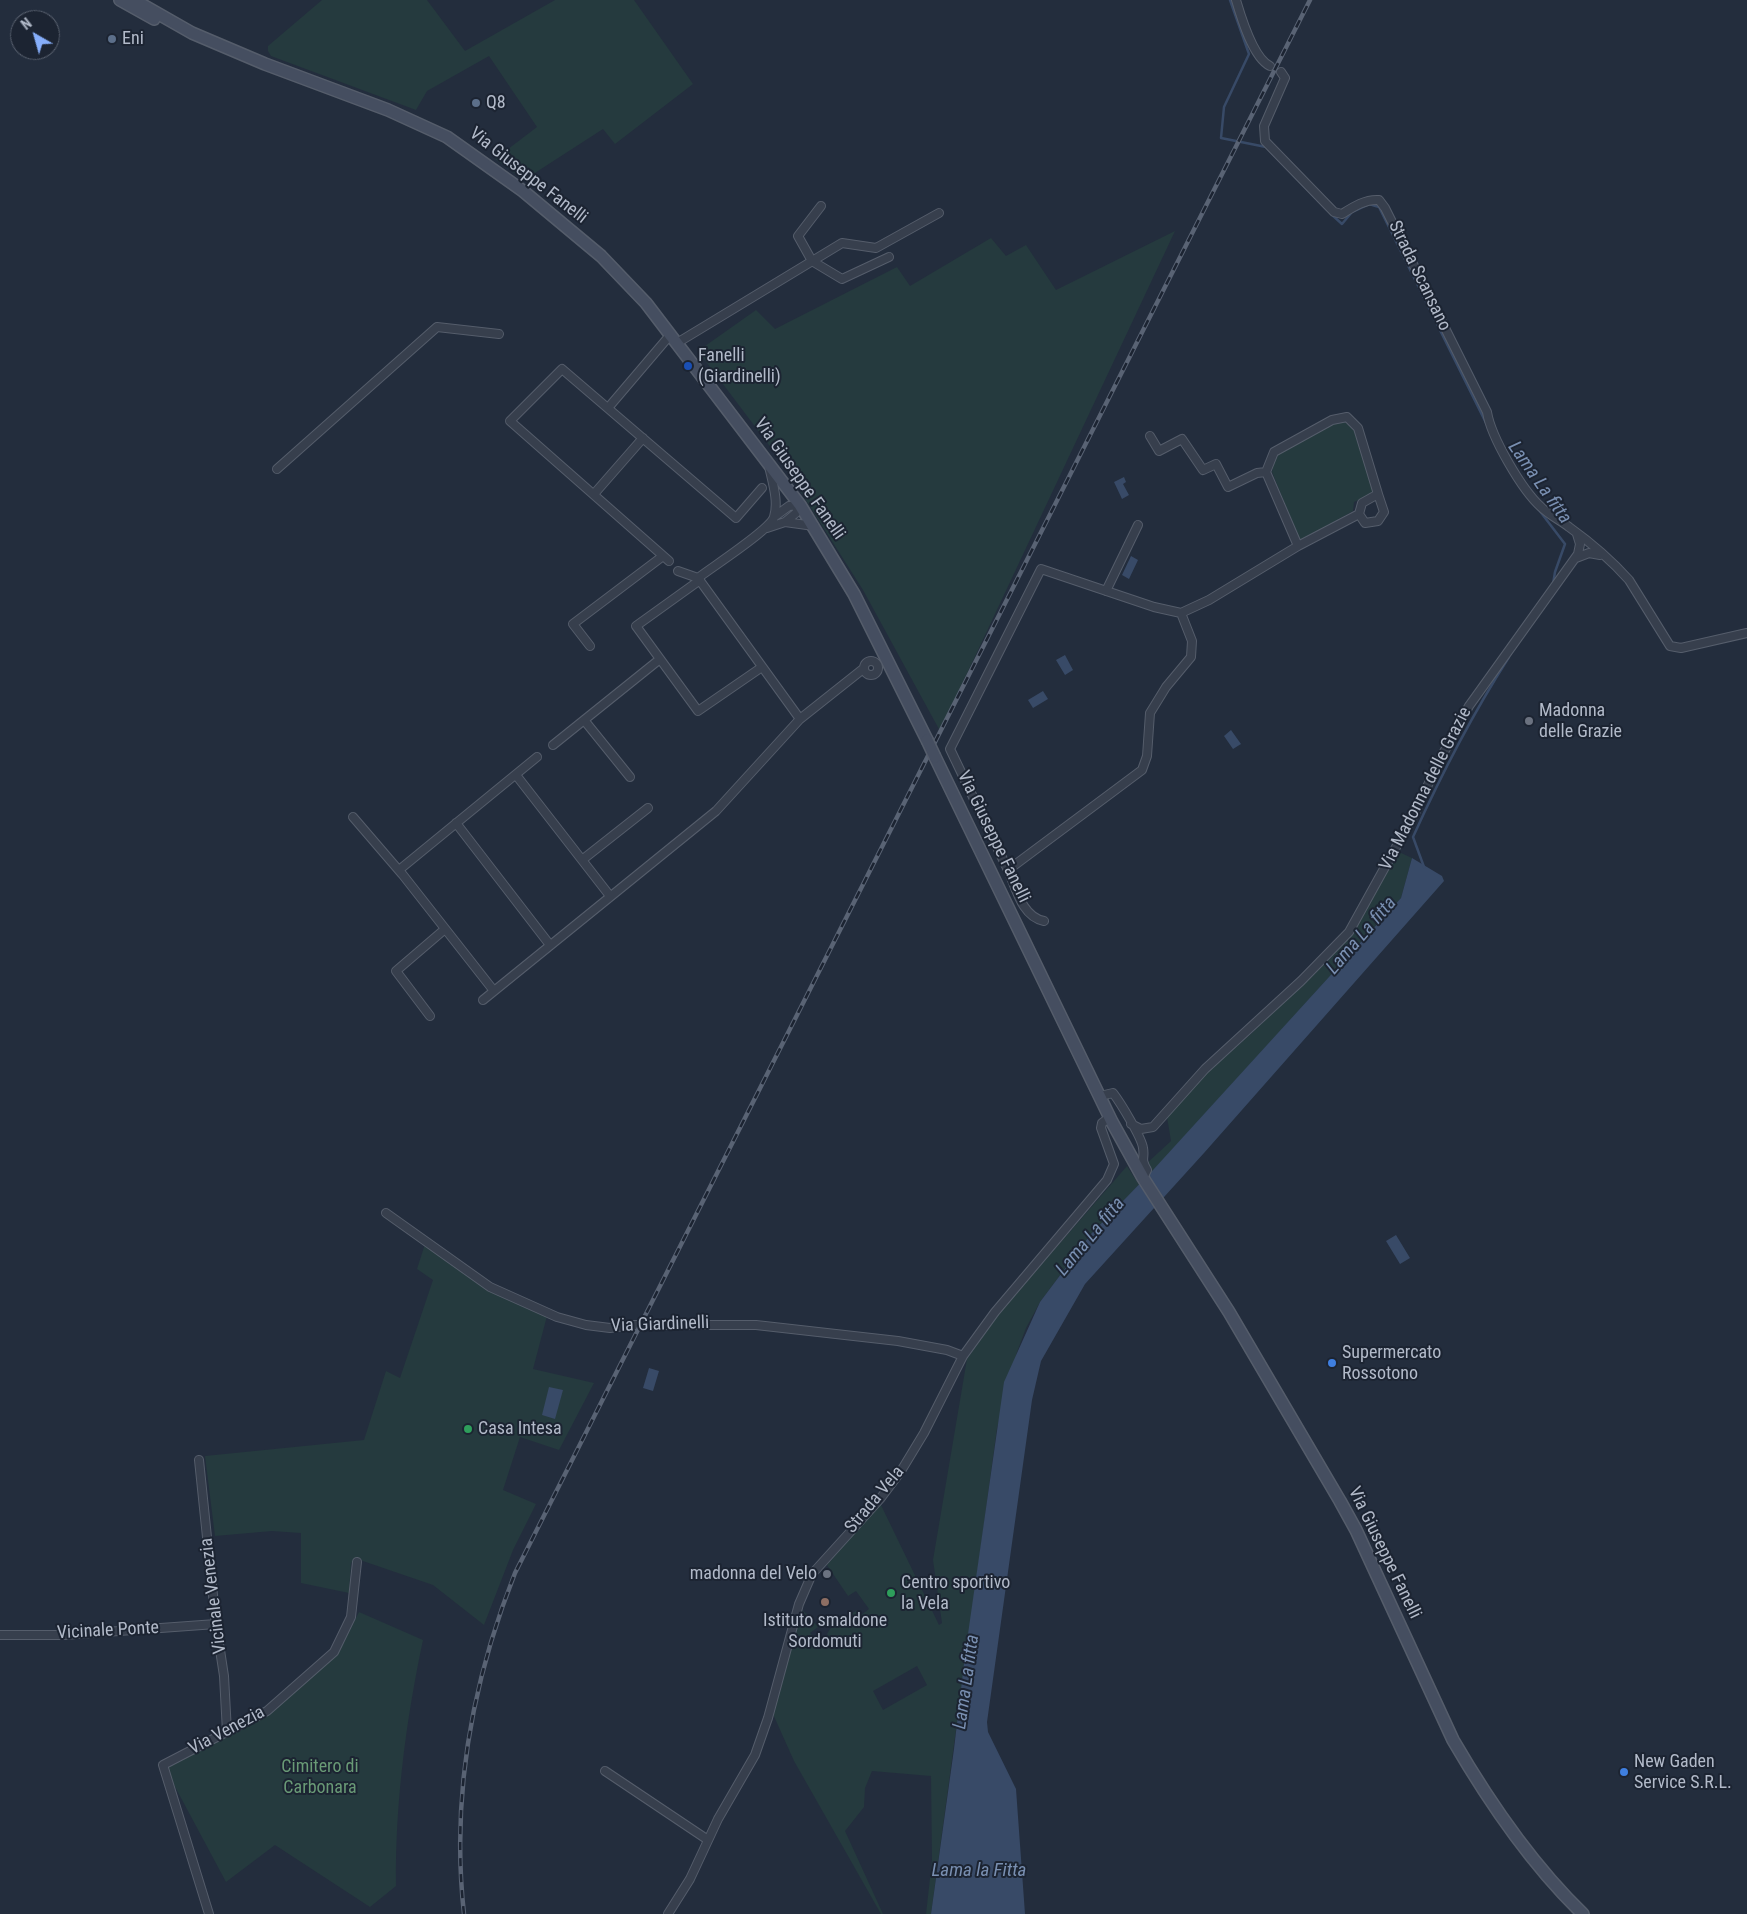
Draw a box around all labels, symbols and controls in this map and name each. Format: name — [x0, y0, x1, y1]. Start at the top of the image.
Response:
north arrow — [10, 10, 60, 60]
text: N — [18, 15, 35, 33]
place label: Eni — [122, 28, 144, 50]
marker: Eni — [106, 33, 118, 45]
place label: Q8 — [486, 92, 506, 114]
marker: Q8 — [470, 97, 482, 109]
street label: Via Giuseppe Fanelli — [465, 123, 591, 229]
street label: Strada Scansano — [1383, 217, 1455, 335]
place label: Fanelli (Giardinelli) — [698, 345, 781, 388]
marker: Fanelli (Giardinelli) — [682, 360, 694, 372]
street label: Via Giuseppe Fanelli — [749, 414, 849, 544]
water label: Lama La fitta — [1502, 437, 1576, 529]
place label: Madonna delle Grazie — [1539, 700, 1622, 742]
street label: Via Madonna delle Grazie — [1375, 704, 1477, 874]
marker: Madonna delle Grazie — [1523, 715, 1535, 727]
street label: Via Giuseppe Fanelli — [952, 768, 1034, 906]
water label: Lama La fitta — [1322, 893, 1402, 979]
water label: Lama La fitta — [1052, 1193, 1130, 1281]
street label: Via Giardinelli — [611, 1312, 709, 1338]
place label: Supermercato Rossotono — [1342, 1342, 1441, 1385]
marker: Supermercato Rossotono — [1326, 1357, 1338, 1369]
place label: Casa Intesa — [478, 1418, 562, 1440]
marker: Casa Intesa — [462, 1423, 474, 1435]
street label: Strada Vela — [841, 1462, 909, 1538]
street label: Via Giuseppe Fanelli — [1343, 1484, 1425, 1622]
street label: Vicinale Venezia — [196, 1537, 232, 1655]
place label: madonna del Velo — [690, 1563, 817, 1585]
marker: madonna del Velo — [821, 1568, 833, 1580]
place label: Centro sportivo la Vela — [901, 1572, 1010, 1615]
marker: Centro sportivo la Vela — [885, 1587, 897, 1599]
marker: Istituto smaldone Sordomuti — [819, 1596, 831, 1608]
place label: Istituto smaldone Sordomuti — [763, 1610, 887, 1652]
street label: Vicinale Ponte — [56, 1618, 160, 1644]
water label: Lama La fitta — [949, 1633, 985, 1731]
street label: Via Venezia — [185, 1702, 269, 1760]
place label: New Gaden Service S.R.L. — [1634, 1751, 1732, 1794]
park label: Cimitero di Carbonara — [281, 1756, 359, 1798]
marker: New Gaden Service S.R.L. — [1618, 1766, 1630, 1778]
water label: Lama la Fitta — [932, 1860, 1026, 1882]

